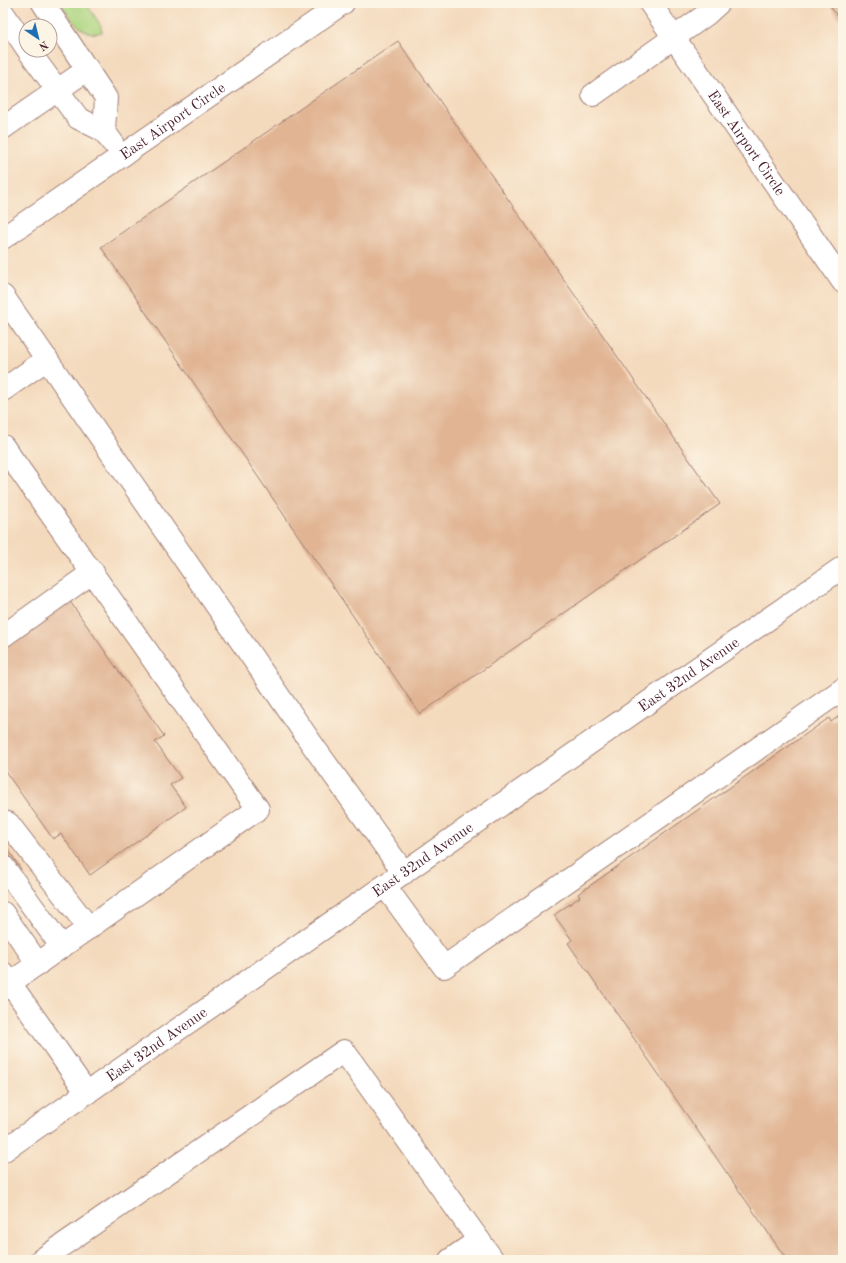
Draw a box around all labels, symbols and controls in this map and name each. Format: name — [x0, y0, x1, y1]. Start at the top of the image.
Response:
north arrow — [18, 18, 58, 58]
text: N — [36, 38, 49, 52]
street label: East Airport Circle — [118, 81, 229, 164]
street label: East Airport Circle — [704, 88, 787, 199]
street label: East 32nd Avenue — [636, 635, 743, 716]
street label: East 32nd Avenue — [370, 820, 477, 901]
street label: East 32nd Avenue — [104, 1005, 211, 1086]

